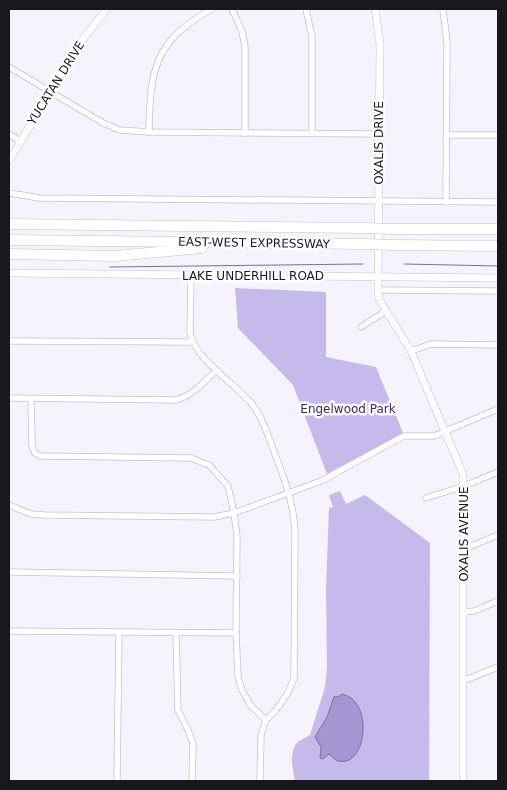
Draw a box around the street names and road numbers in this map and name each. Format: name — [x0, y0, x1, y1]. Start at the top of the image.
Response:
street label: YUCATAN DRIVE — [24, 39, 87, 128]
street label: OXALIS DRIVE — [372, 101, 386, 185]
street label: EAST-WEST EXPRESSWAY — [178, 235, 331, 251]
street label: LAKE UNDERHILL ROAD — [182, 269, 324, 283]
street label: OXALIS AVENUE — [457, 486, 471, 582]

